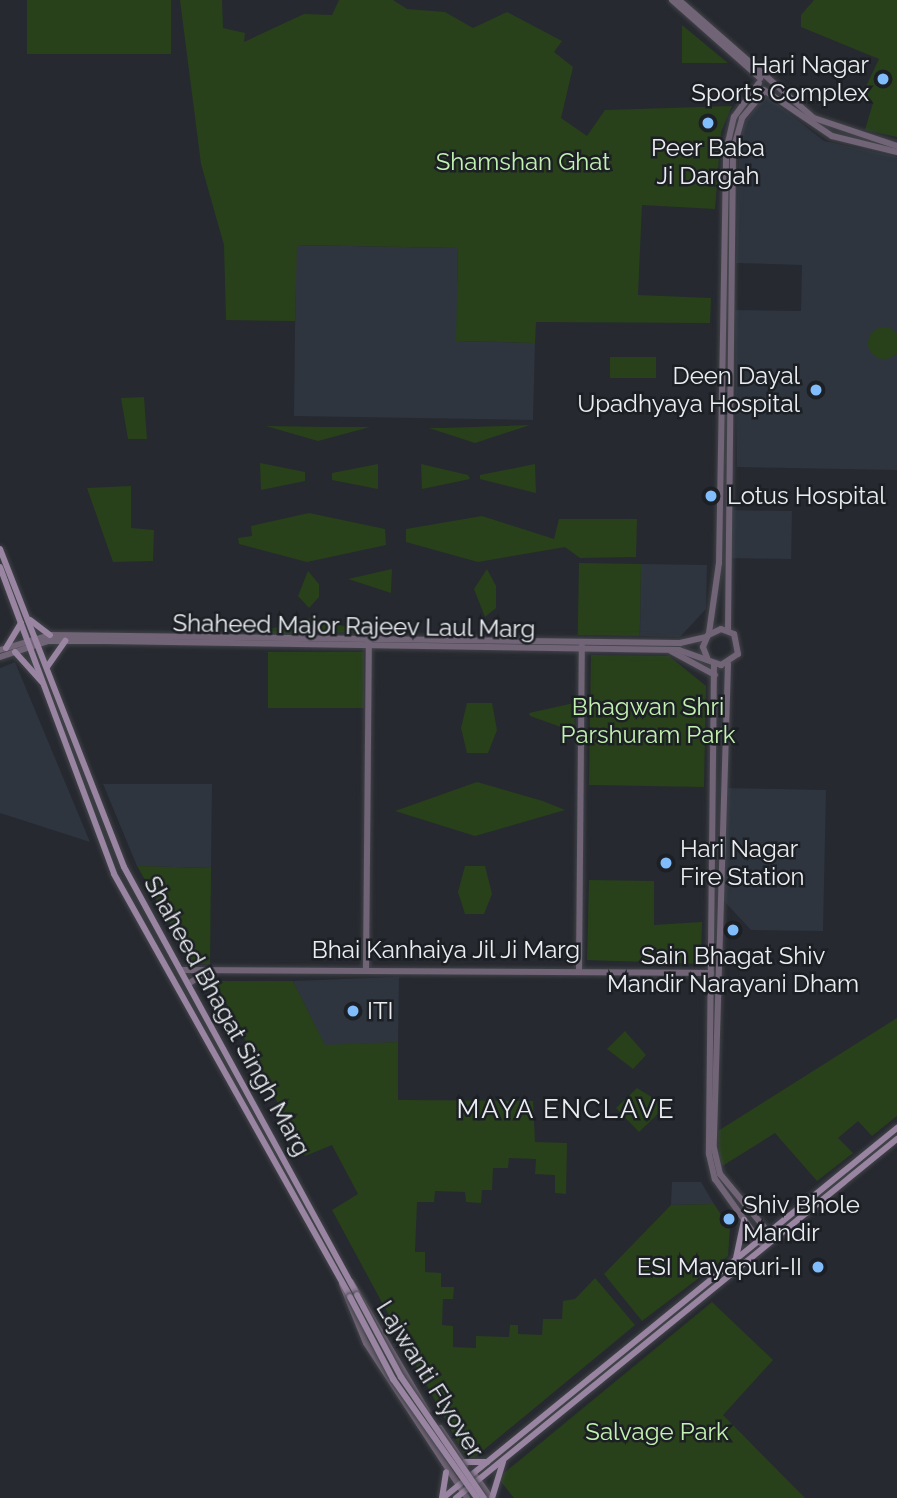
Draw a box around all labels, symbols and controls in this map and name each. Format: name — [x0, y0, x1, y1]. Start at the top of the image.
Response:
place label: Hari Nagar Sports Complex — [691, 51, 869, 107]
marker: Hari Nagar Sports Complex — [875, 71, 891, 87]
marker: Peer Baba Ji Dargah — [700, 115, 716, 131]
place label: Peer Baba Ji Dargah — [651, 134, 765, 190]
park label: Shamshan Ghat — [436, 148, 610, 176]
place label: Deen Dayal Upadhyaya Hospital — [577, 362, 800, 418]
marker: Deen Dayal Upadhyaya Hospital — [806, 380, 826, 400]
place label: Lotus Hospital — [727, 482, 886, 510]
marker: Lotus Hospital — [701, 486, 721, 506]
street label: Shaheed Major Rajeev Laul Marg — [171, 608, 537, 644]
park label: Bhagwan Shri Parshuram Park — [561, 693, 735, 749]
place label: Hari Nagar Fire Station — [680, 835, 805, 891]
marker: Hari Nagar Fire Station — [658, 855, 674, 871]
street label: Shaheed Bhagat Singh Marg — [138, 871, 316, 1161]
marker: Sain Bhagat Shiv Mandir Narayani Dham — [725, 922, 741, 938]
street label: Bhai Kanhaiya Jil Ji Marg — [311, 936, 581, 964]
place label: Sain Bhagat Shiv Mandir Narayani Dham — [607, 942, 859, 998]
place label: ITI — [367, 997, 394, 1025]
marker: ITI — [345, 1003, 361, 1019]
district label: MAYA ENCLAVE — [458, 1094, 674, 1126]
place label: Shiv Bhole Mandir — [743, 1191, 861, 1247]
marker: Shiv Bhole Mandir — [721, 1211, 737, 1227]
place label: ESI Mayapuri-II — [637, 1253, 802, 1281]
marker: ESI Mayapuri-II — [808, 1257, 828, 1277]
street label: Lajwanti Flyover — [370, 1295, 490, 1463]
park label: Salvage Park — [585, 1418, 729, 1446]

